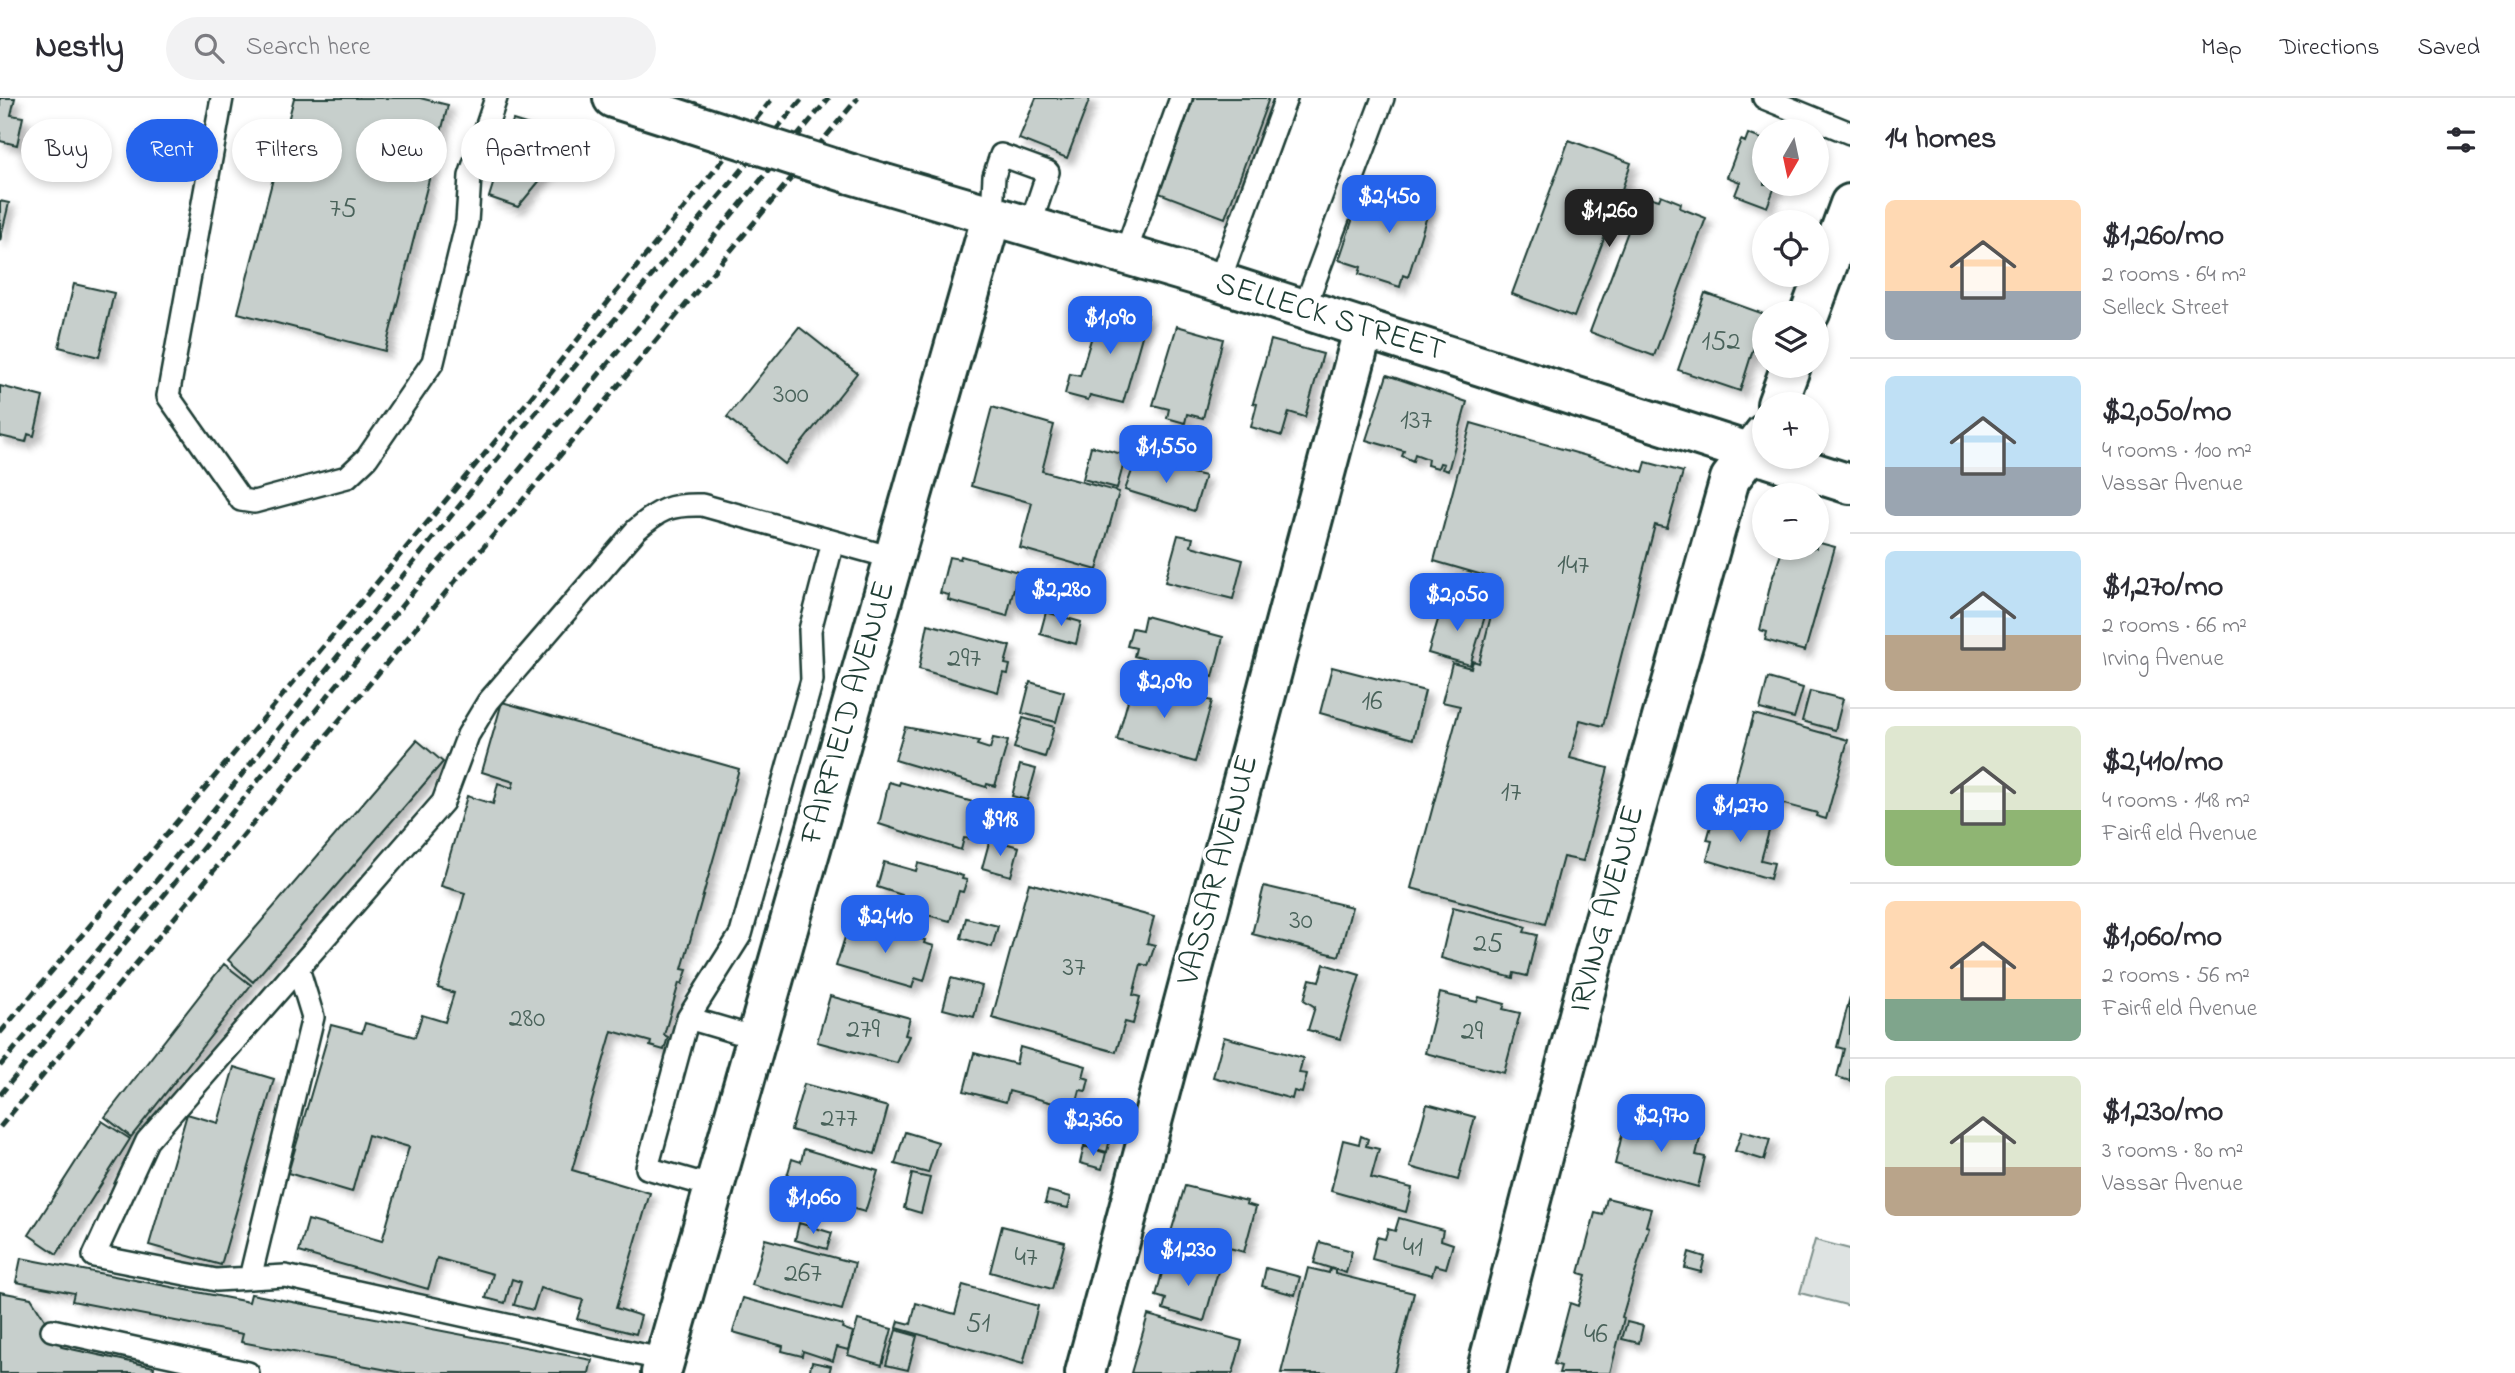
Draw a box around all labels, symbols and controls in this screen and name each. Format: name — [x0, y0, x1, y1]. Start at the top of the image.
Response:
search box — [166, 17, 656, 80]
text: Nestly — [35, 24, 124, 72]
icon: search — [190, 29, 228, 67]
text: Search here — [246, 29, 370, 67]
text: Map — [2201, 31, 2242, 66]
text: Directions — [2280, 31, 2379, 66]
text: Saved — [2417, 31, 2480, 66]
text: 14 homes — [1885, 118, 1996, 162]
chip: Buy — [21, 119, 112, 182]
chip: Rent — [126, 119, 218, 182]
chip: Filters — [232, 119, 342, 182]
chip: New — [356, 119, 447, 182]
chip: Apartment — [461, 119, 615, 182]
north arrow — [1752, 119, 1829, 196]
map controls — [1752, 119, 1829, 560]
icon: filters — [2442, 121, 2480, 159]
pin: $2,450 — [1332, 176, 1446, 235]
text: $2,450 — [1358, 181, 1420, 214]
house number: 75 — [329, 189, 357, 230]
pin: $1,260 — [1552, 190, 1666, 249]
text: $1,260 — [1581, 195, 1637, 228]
button: locate — [1752, 210, 1829, 287]
text: $1,260/mo — [2102, 215, 2224, 259]
icon: home — [1941, 228, 2025, 312]
text: 2 rooms · 64 m² — [2102, 259, 2246, 292]
street label: SELLECK STREET — [1209, 261, 1451, 375]
text: Selleck Street — [2102, 292, 2229, 325]
pin: $1,090 — [1053, 296, 1167, 356]
button: layers — [1752, 301, 1829, 378]
text: $1,090 — [1084, 302, 1136, 335]
house number: 152 — [1702, 322, 1740, 363]
house number: 300 — [773, 375, 809, 416]
text: $2,050/mo — [2102, 391, 2231, 435]
button: + — [1752, 392, 1829, 469]
house number: 137 — [1400, 401, 1432, 442]
icon: home — [1941, 404, 2025, 488]
pin: $1,550 — [1109, 426, 1223, 485]
text: $1,550 — [1135, 431, 1197, 464]
text: 4 rooms · 100 m² — [2102, 435, 2252, 468]
text: Vassar Avenue — [2102, 468, 2243, 501]
button: − — [1752, 483, 1829, 560]
house number: 147 — [1557, 546, 1589, 587]
text: $1,270/mo — [2102, 566, 2223, 610]
pin: $2,280 — [1004, 568, 1118, 628]
text: $2,280 — [1031, 574, 1091, 607]
pin: $2,050 — [1400, 574, 1514, 633]
street label: FAIRFIELD AVENUE — [789, 576, 909, 851]
text: $2,050 — [1426, 579, 1488, 612]
icon: home — [1941, 579, 2025, 663]
text: 2 rooms · 66 m² — [2102, 610, 2247, 643]
house number: 297 — [947, 639, 981, 680]
text: Irving Avenue — [2102, 643, 2224, 676]
pin: $2,090 — [1107, 660, 1221, 720]
text: $2,090 — [1136, 666, 1192, 699]
house number: 16 — [1361, 682, 1383, 723]
text: $2,410/mo — [2102, 741, 2223, 785]
street label: VASSAR AVENUE — [1165, 750, 1272, 991]
icon: home — [1941, 754, 2025, 838]
house number: 17 — [1501, 773, 1522, 814]
pin: $1,270 — [1683, 784, 1797, 844]
text: 4 rooms · 148 m² — [2102, 785, 2250, 818]
text: $1,270 — [1712, 790, 1768, 823]
pin: $918 — [959, 798, 1041, 858]
street label: IRVING AVENUE — [1558, 800, 1658, 1018]
text: $918 — [982, 804, 1018, 837]
text: Fairfield Avenue — [2102, 818, 2257, 851]
pin: $2,410 — [828, 896, 942, 955]
text: $2,410 — [857, 901, 913, 934]
house number: 30 — [1289, 901, 1313, 942]
text: $1,060/mo — [2102, 916, 2222, 960]
house number: 25 — [1473, 924, 1503, 965]
icon: home — [1941, 929, 2025, 1013]
house number: 37 — [1062, 948, 1086, 989]
text: 2 rooms · 56 m² — [2102, 960, 2250, 993]
text: Fairfield Avenue — [2102, 993, 2257, 1026]
house number: 280 — [509, 999, 545, 1040]
house number: 279 — [846, 1010, 881, 1051]
house number: 29 — [1461, 1012, 1484, 1053]
text: $1,230/mo — [2102, 1091, 2223, 1135]
pin: $2,970 — [1604, 1094, 1718, 1154]
pin: $2,360 — [1036, 1098, 1150, 1158]
house number: 277 — [821, 1099, 858, 1140]
text: $2,970 — [1633, 1100, 1689, 1133]
text: $2,360 — [1064, 1104, 1122, 1137]
icon: home — [1941, 1104, 2025, 1188]
text: 3 rooms · 80 m² — [2102, 1135, 2243, 1168]
text: Vassar Avenue — [2102, 1168, 2243, 1201]
pin: $1,060 — [756, 1176, 870, 1236]
text: $1,060 — [785, 1182, 841, 1215]
pin: $1,230 — [1131, 1228, 1245, 1288]
house number: 41 — [1403, 1228, 1423, 1269]
text: $1,230 — [1160, 1234, 1216, 1267]
house number: 47 — [1014, 1238, 1038, 1279]
house number: 267 — [784, 1254, 822, 1295]
house number: 51 — [966, 1304, 991, 1345]
house number: 46 — [1584, 1315, 1608, 1356]

